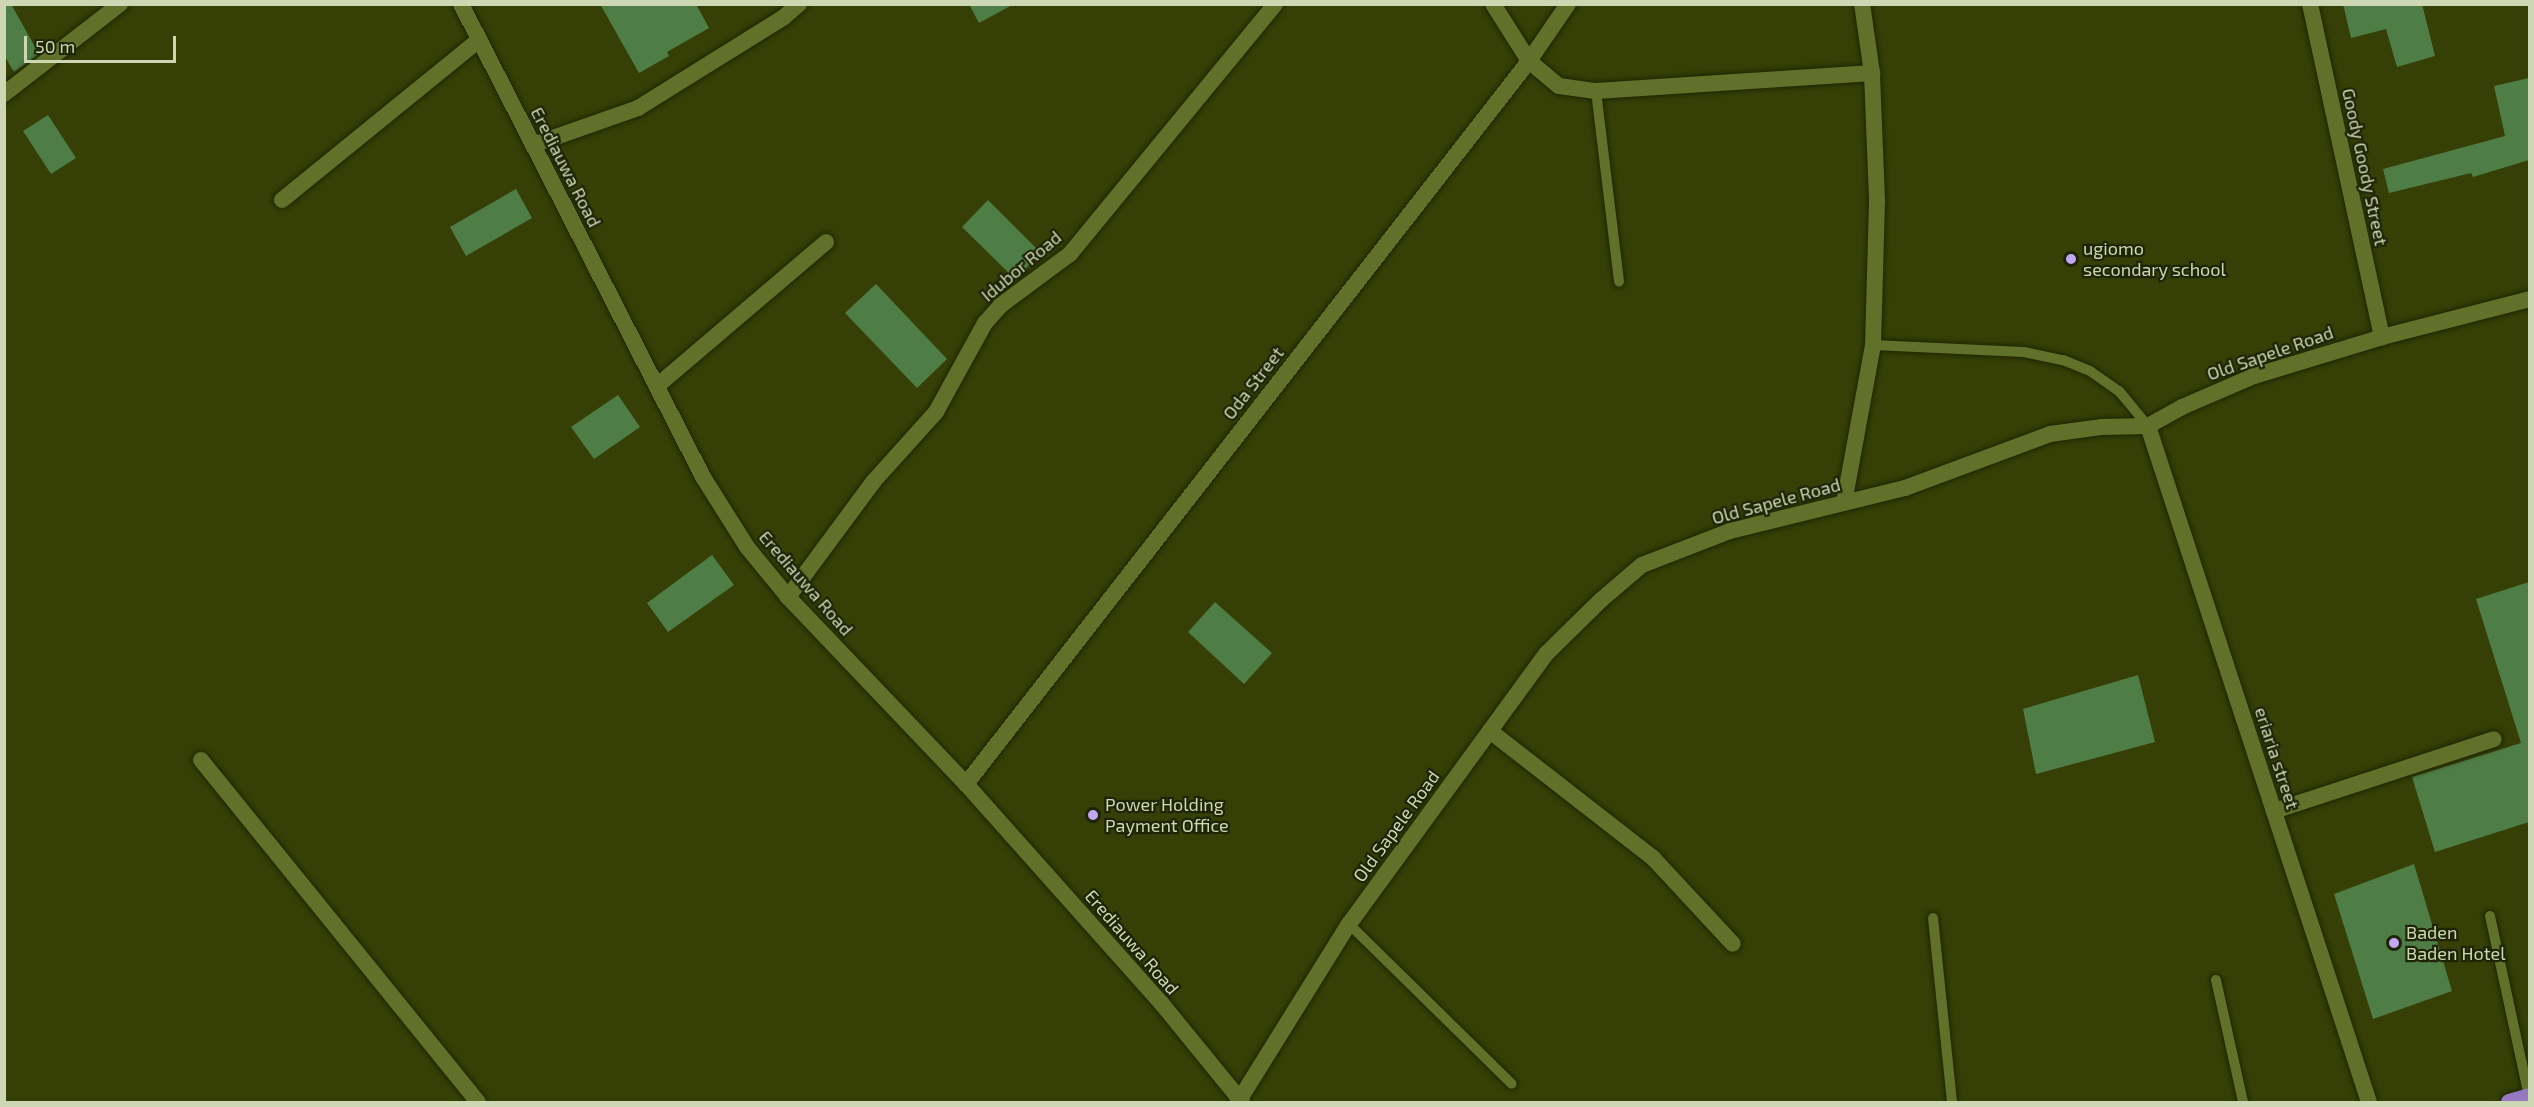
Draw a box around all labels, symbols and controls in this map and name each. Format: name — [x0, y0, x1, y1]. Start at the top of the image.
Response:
scale bar — [27, 24, 178, 62]
text: 50 m — [35, 35, 75, 57]
street label: Goody Goody Street — [2338, 86, 2392, 248]
street label: Erediauwa Road — [526, 103, 606, 231]
street label: Idubor Road — [976, 226, 1066, 306]
place label: ugiomo secondary school — [2083, 238, 2226, 280]
marker: ugiomo secondary school — [2064, 252, 2078, 266]
street label: Old Sapele Road — [2204, 321, 2336, 385]
street label: Oda Street — [1218, 342, 1288, 424]
street label: Old Sapele Road — [1709, 473, 1843, 529]
street label: Erediauwa Road — [755, 526, 857, 640]
street label: eriaria street — [2250, 704, 2304, 812]
street label: Old Sapele Road — [1348, 766, 1444, 886]
place label: Power Holding Payment Office — [1105, 794, 1229, 836]
marker: Power Holding Payment Office — [1086, 808, 1100, 822]
street label: Erediauwa Road — [1081, 885, 1183, 999]
place label: Baden Baden Hotel — [2406, 922, 2506, 964]
marker: Baden Baden Hotel — [2387, 936, 2401, 950]

